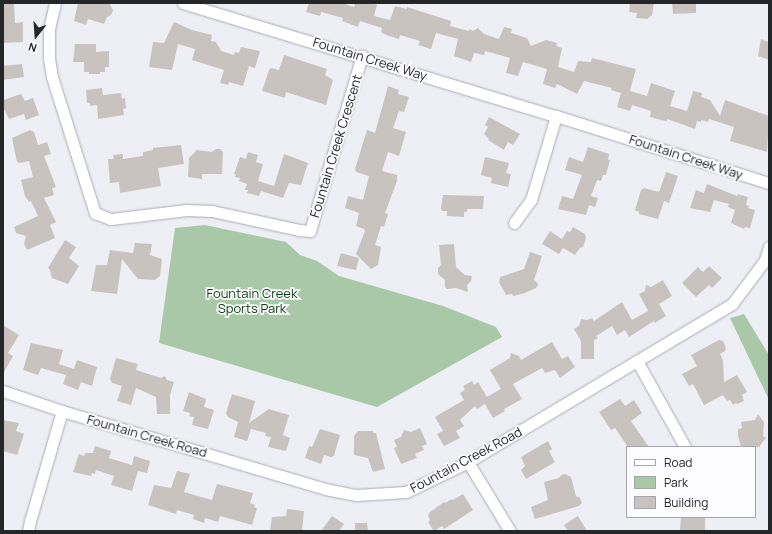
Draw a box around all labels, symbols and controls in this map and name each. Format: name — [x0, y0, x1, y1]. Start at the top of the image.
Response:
north arrow — [16, 16, 56, 56]
street label: Fountain Creek Way — [311, 34, 429, 84]
text: N — [26, 40, 38, 56]
street label: Fountain Creek Crescent — [307, 72, 365, 220]
street label: Fountain Creek Way — [627, 131, 745, 183]
park label: Fountain Creek Sports Park — [207, 286, 297, 317]
street label: Fountain Creek Road — [85, 411, 209, 461]
street label: Fountain Creek Road — [408, 424, 524, 496]
legend — [626, 446, 756, 518]
text: Road — [664, 454, 692, 471]
text: Park — [664, 474, 688, 491]
text: Building — [664, 494, 708, 511]

